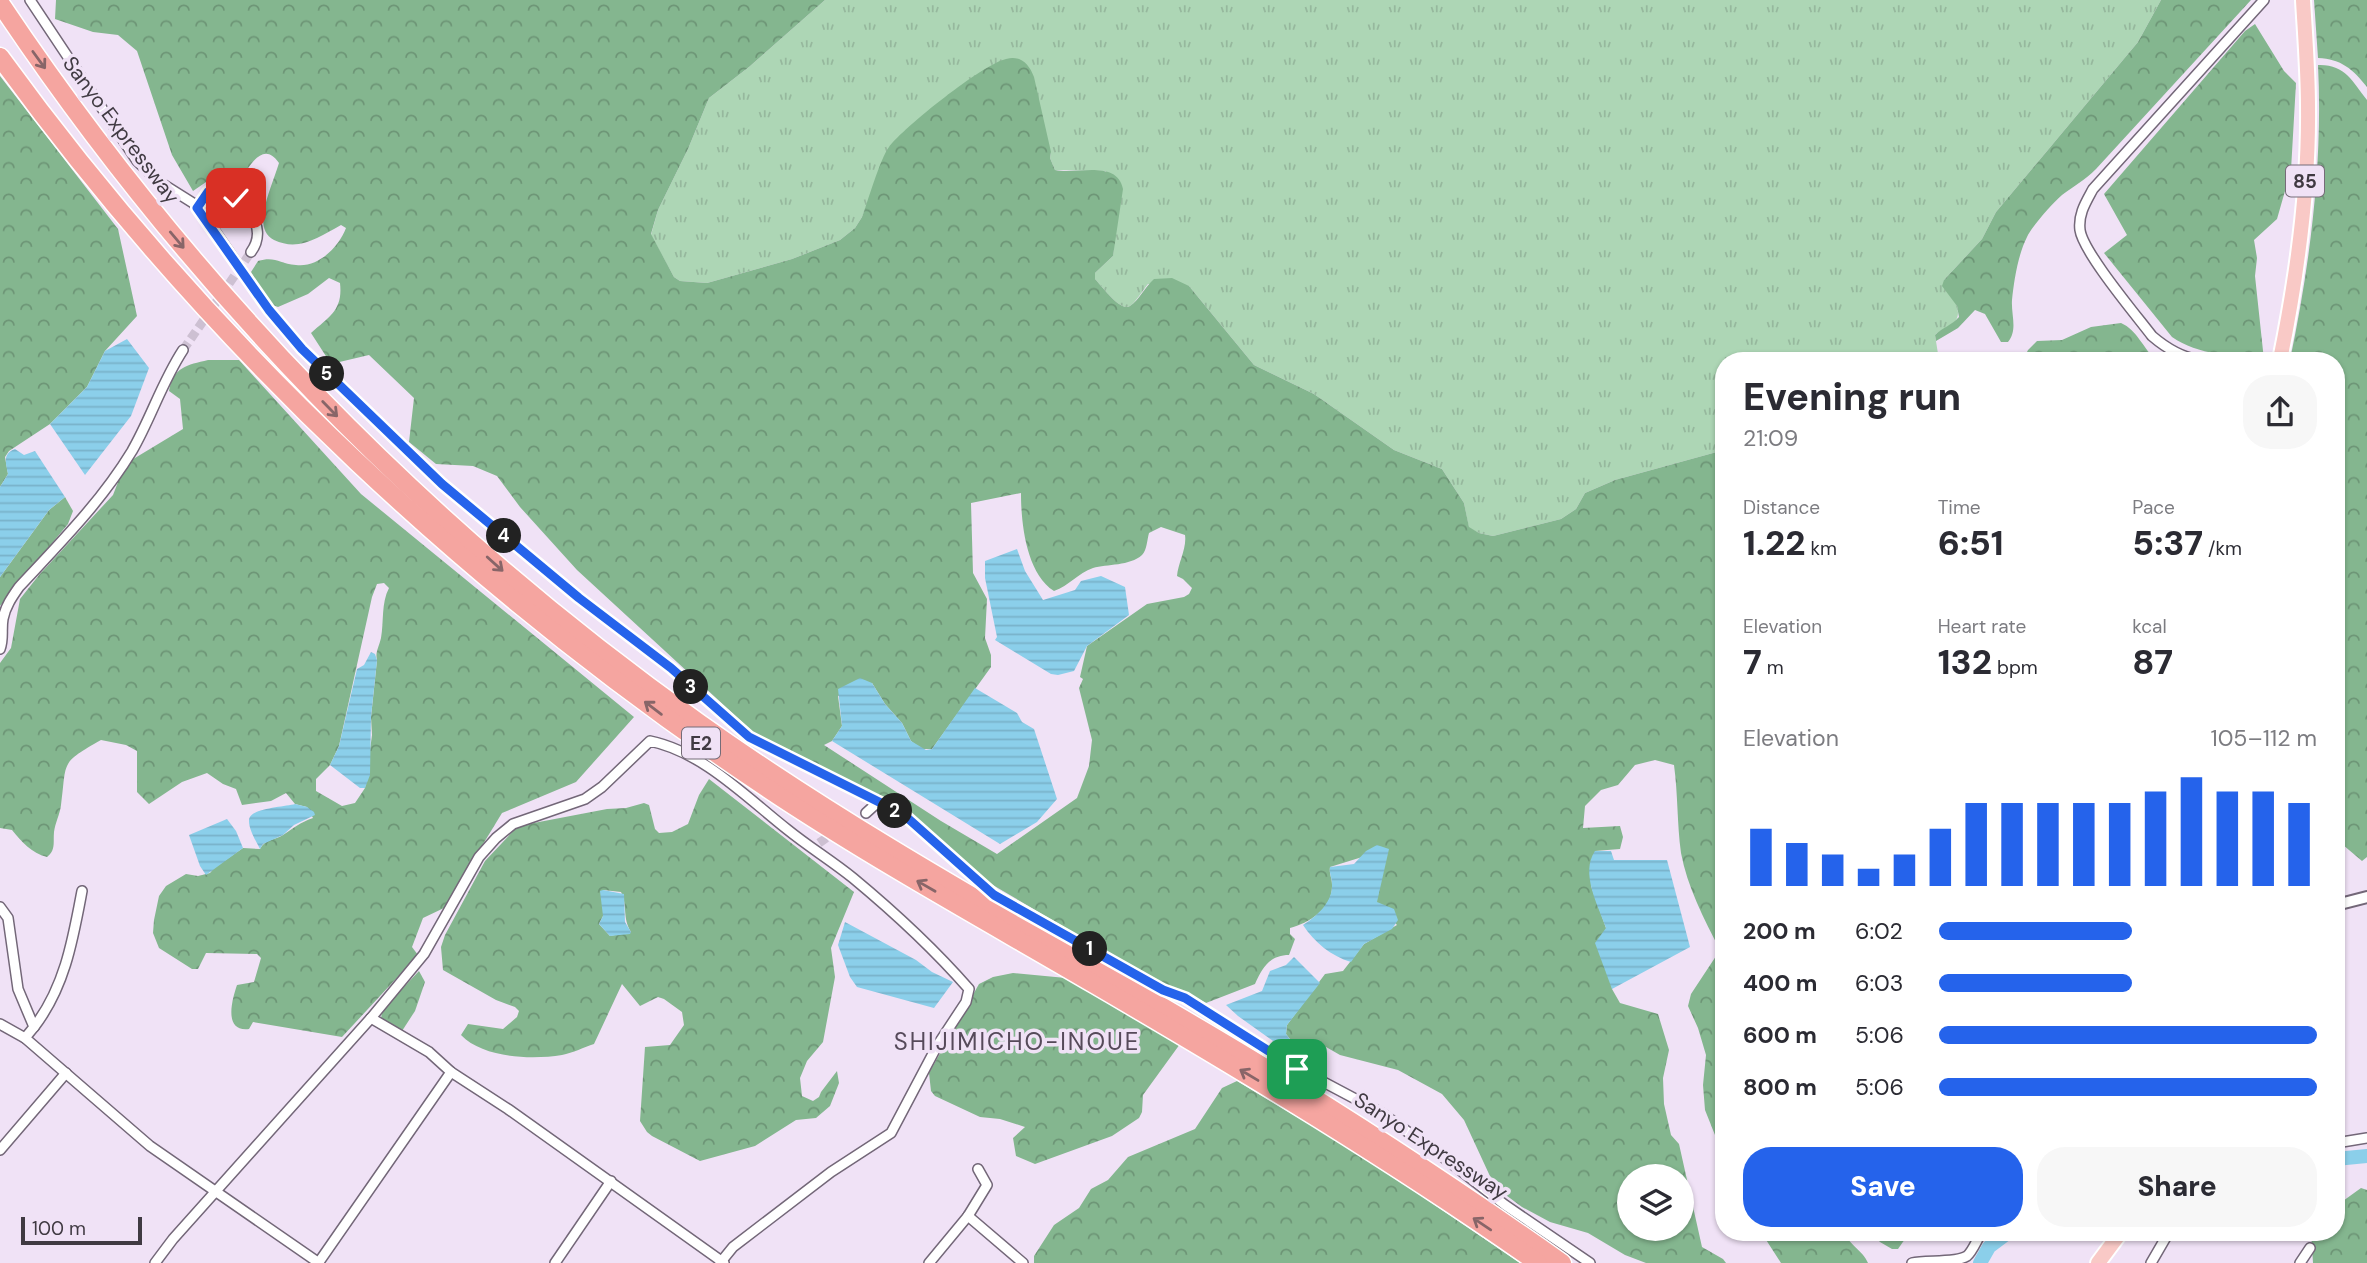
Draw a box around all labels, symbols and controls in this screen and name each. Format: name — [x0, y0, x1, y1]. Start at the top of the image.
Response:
one-way arrow — [31, 50, 46, 69]
street label: Sanyo Expressway — [56, 51, 186, 210]
road number: 85 — [2286, 166, 2324, 196]
pin — [206, 168, 266, 228]
icon: check — [217, 179, 255, 217]
one-way arrow — [169, 231, 185, 249]
pin: 5 — [310, 356, 344, 392]
text: 5 — [321, 361, 332, 386]
text: Evening run — [1743, 372, 1961, 422]
button: share — [2243, 375, 2317, 449]
one-way arrow — [321, 400, 338, 417]
text: 21:09 — [1743, 423, 1798, 453]
text: Distance — [1743, 495, 1820, 520]
text: Time — [1938, 495, 1981, 520]
text: Pace — [2132, 495, 2175, 520]
pin: 4 — [486, 518, 522, 554]
text: 1.22 — [1743, 520, 1805, 566]
text: 6:51 — [1938, 520, 2004, 566]
text: 5:37 — [2132, 520, 2203, 566]
text: 4 — [497, 523, 510, 548]
text: km — [1805, 536, 1837, 561]
text: /km — [2203, 536, 2242, 561]
one-way arrow — [486, 556, 503, 573]
text: Elevation — [1743, 614, 1822, 639]
text: Heart rate — [1938, 614, 2026, 639]
text: kcal — [2132, 614, 2167, 639]
text: 7 — [1743, 639, 1762, 685]
text: 132 — [1938, 639, 1992, 685]
text: 87 — [2132, 639, 2173, 685]
text: m — [1762, 655, 1784, 680]
text: bpm — [1992, 655, 2038, 680]
pin: 3 — [674, 670, 708, 704]
text: 3 — [685, 674, 696, 699]
one-way arrow — [644, 701, 663, 716]
text: Elevation — [1743, 723, 1839, 753]
text: 105–112 m — [2210, 723, 2317, 753]
road number: E2 — [682, 728, 720, 758]
pin: 2 — [878, 794, 912, 828]
text: 2 — [889, 798, 900, 823]
one-way arrow — [916, 879, 936, 893]
text: 200 m — [1743, 916, 1816, 946]
text: 6:02 — [1855, 916, 1903, 946]
pin: 1 — [1072, 932, 1108, 967]
text: 1 — [1086, 936, 1093, 961]
text: 400 m — [1743, 968, 1817, 998]
text: 6:03 — [1855, 968, 1903, 998]
text: 600 m — [1743, 1020, 1817, 1050]
text: 5:06 — [1855, 1020, 1904, 1050]
district label: SHIJIMICHO-INOUE — [894, 1026, 1140, 1057]
pin — [1267, 1039, 1327, 1099]
icon: arrive — [1278, 1050, 1316, 1088]
one-way arrow — [1239, 1068, 1259, 1082]
text: 800 m — [1743, 1072, 1817, 1102]
text: 5:06 — [1855, 1072, 1904, 1102]
street label: Sanyo Expressway — [1349, 1086, 1513, 1206]
button: Save — [1743, 1147, 2023, 1227]
button: Share — [2037, 1147, 2317, 1227]
map controls — [1617, 1164, 1694, 1241]
button: layers — [1617, 1164, 1694, 1241]
scale bar — [21, 1214, 142, 1246]
text: 100 m — [32, 1216, 86, 1241]
one-way arrow — [1473, 1217, 1492, 1231]

